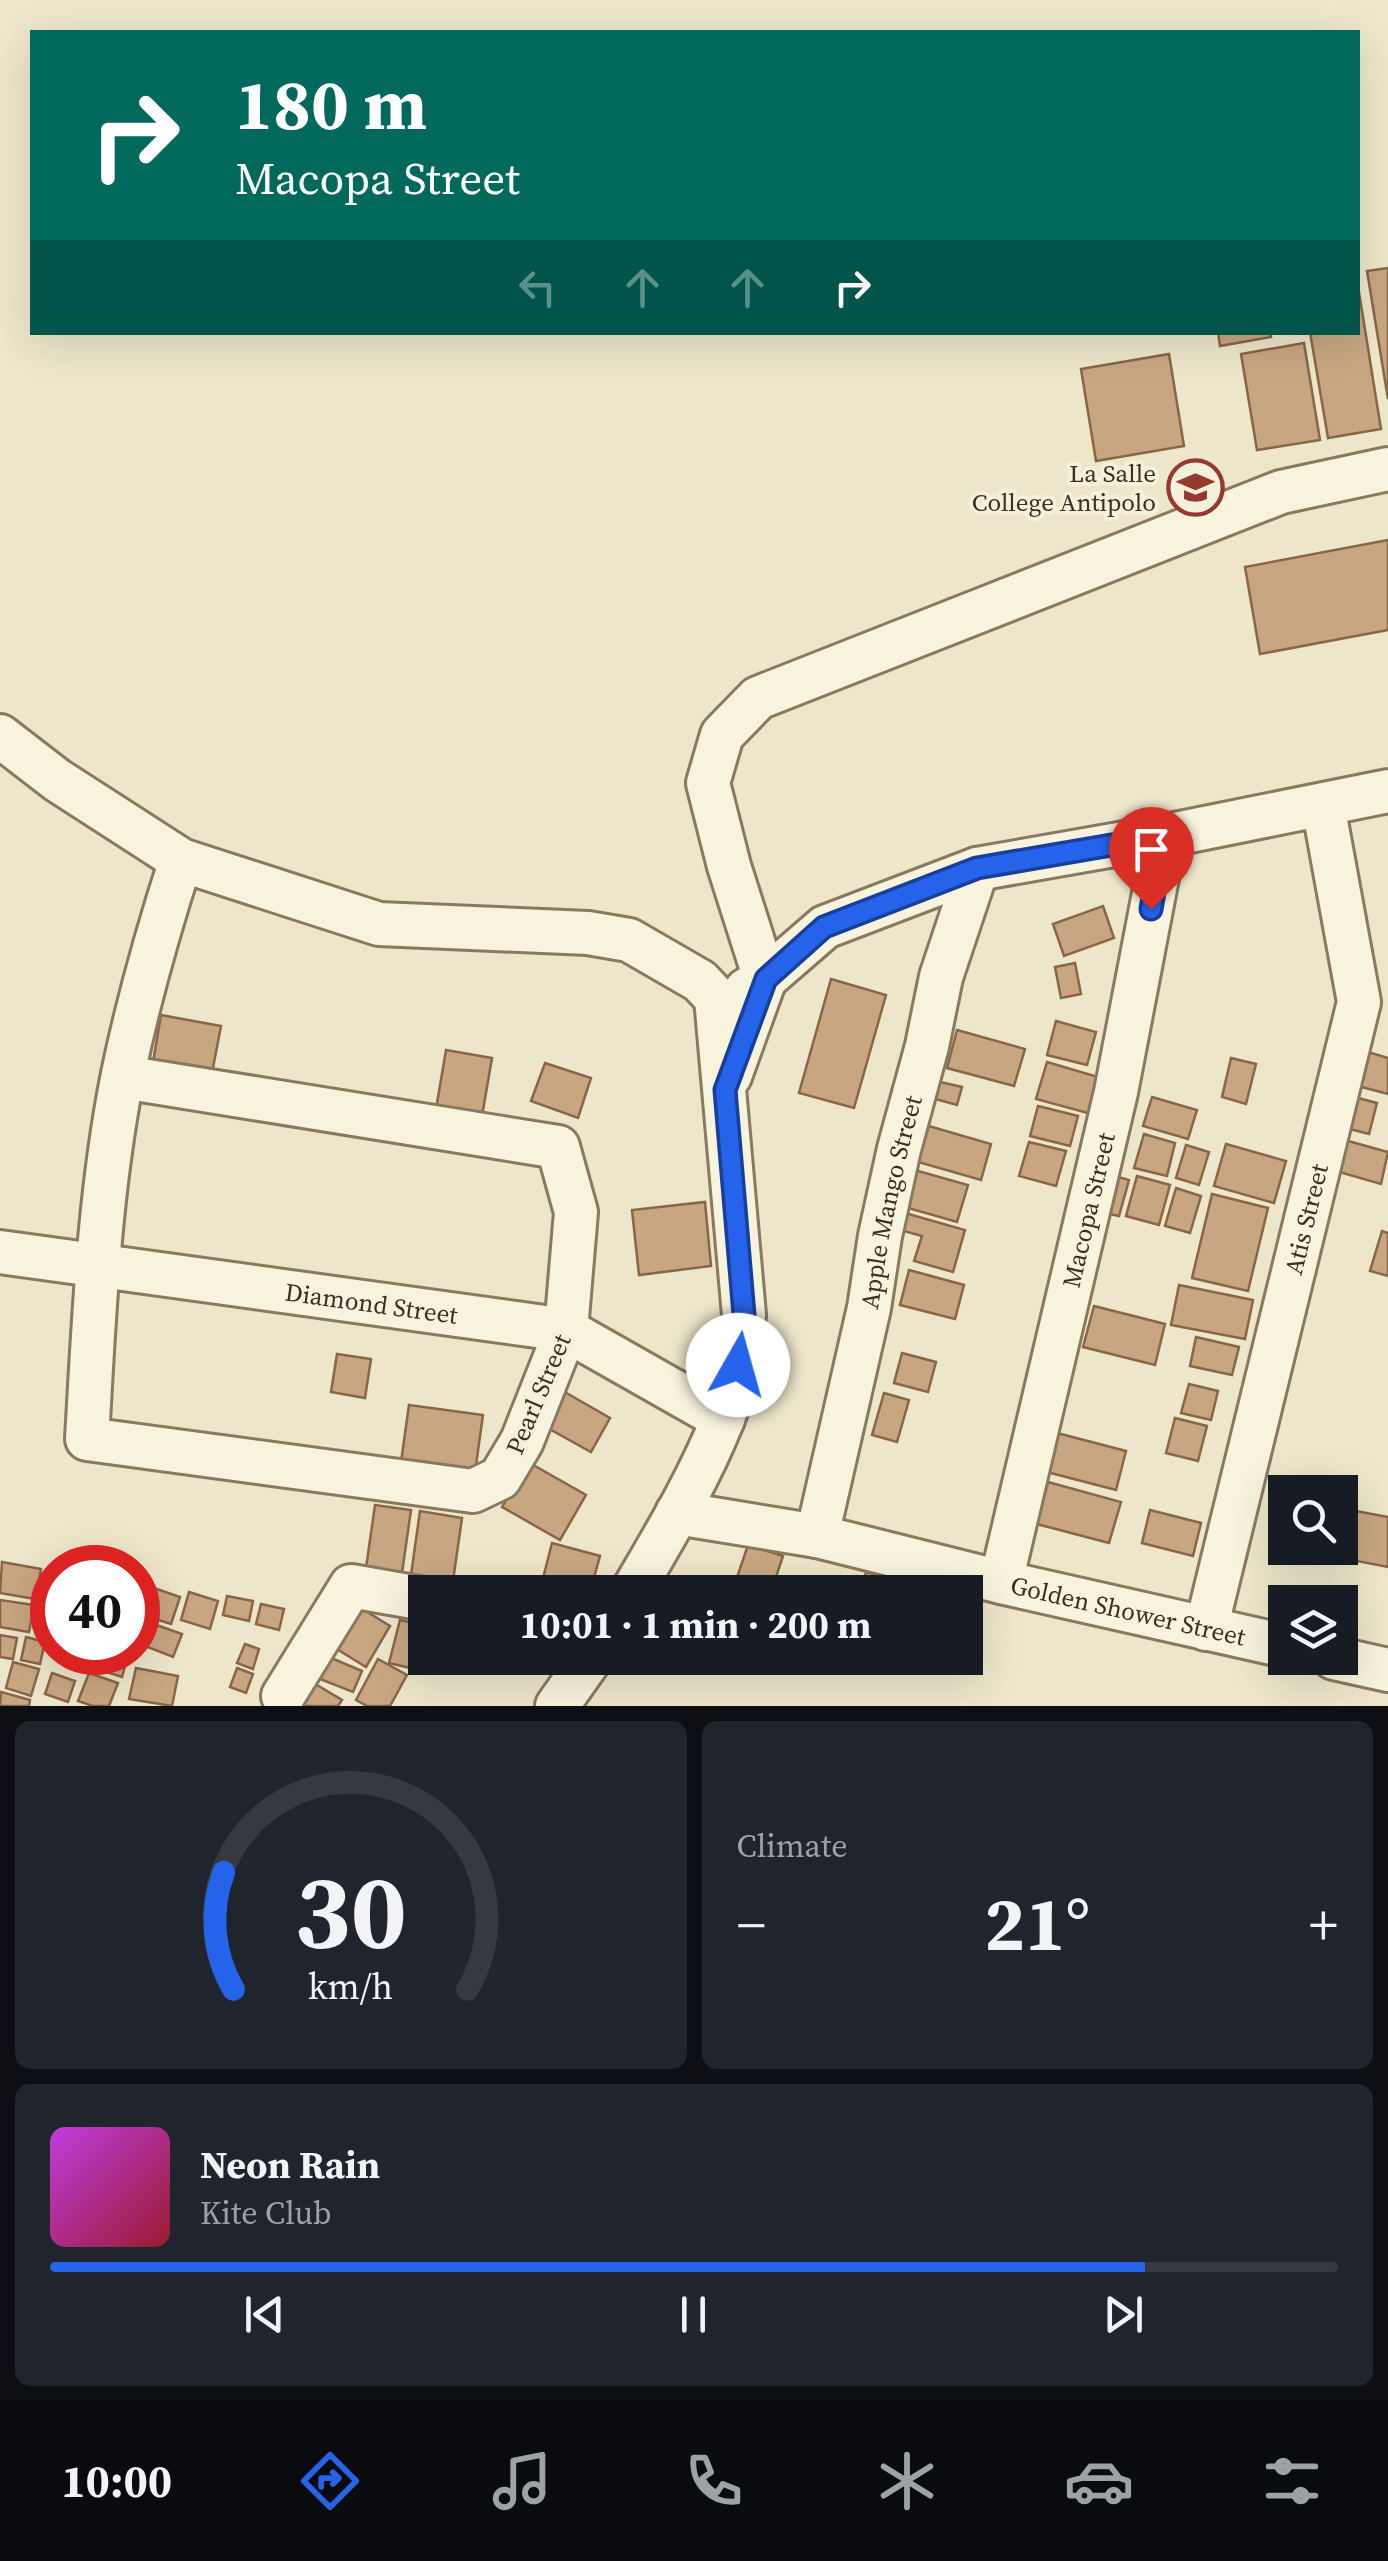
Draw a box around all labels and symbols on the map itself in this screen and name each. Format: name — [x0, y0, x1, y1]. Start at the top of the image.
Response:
place label: La Salle College Antipolo — [972, 456, 1156, 519]
school or university icon: La Salle College Antipolo — [1165, 457, 1225, 517]
pin — [1109, 807, 1194, 910]
street label: Apple Mango Street — [852, 1091, 930, 1311]
street label: Macopa Street — [1054, 1128, 1123, 1291]
street label: Atis Street — [1276, 1159, 1336, 1278]
street label: Diamond Street — [283, 1274, 461, 1332]
position arrow — [686, 1313, 790, 1417]
street label: Pearl Street — [497, 1328, 579, 1459]
speed limit sign: 40 — [30, 1545, 160, 1675]
street label: Golden Shower Street — [1008, 1568, 1250, 1654]

